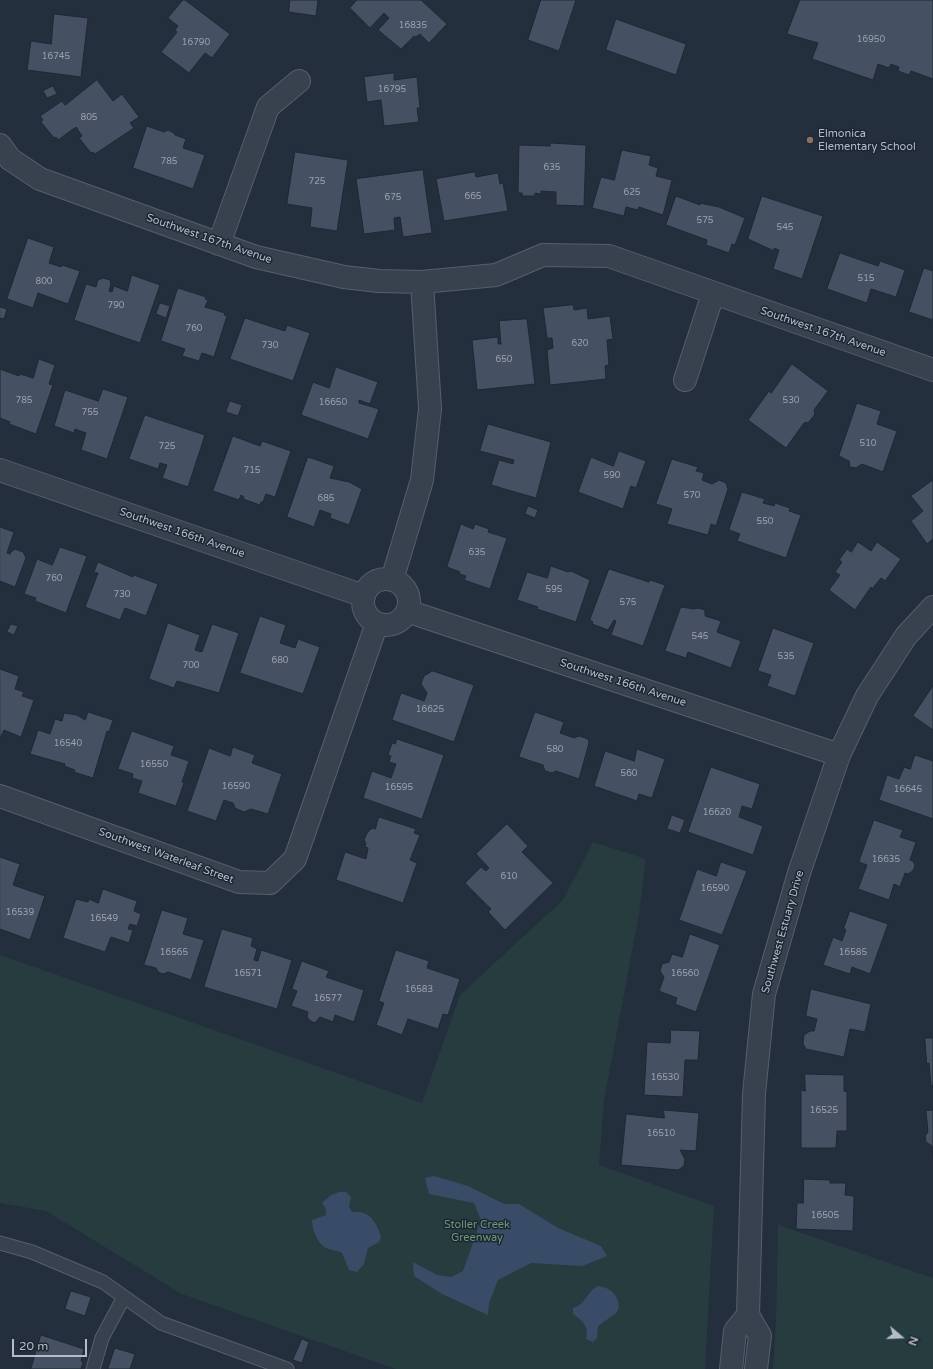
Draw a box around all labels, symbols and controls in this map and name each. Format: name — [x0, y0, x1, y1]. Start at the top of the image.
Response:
house number: 16835 — [399, 21, 427, 31]
house number: 16950 — [857, 35, 885, 45]
house number: 16790 — [182, 38, 210, 48]
house number: 16745 — [42, 52, 70, 62]
house number: 16795 — [378, 85, 406, 95]
house number: 805 — [81, 113, 97, 123]
place label: Elmonica Elementary School — [818, 127, 916, 153]
marker: Elmonica Elementary School — [805, 135, 815, 145]
house number: 785 — [161, 157, 177, 167]
house number: 635 — [544, 163, 560, 173]
house number: 725 — [309, 177, 325, 187]
house number: 625 — [624, 188, 640, 198]
house number: 665 — [465, 192, 481, 202]
house number: 675 — [385, 193, 401, 203]
street label: Southwest 167th Avenue — [144, 211, 274, 267]
house number: 575 — [697, 216, 713, 226]
house number: 545 — [777, 223, 793, 233]
house number: 515 — [858, 274, 874, 284]
house number: 800 — [36, 277, 52, 287]
house number: 790 — [108, 301, 124, 311]
street label: Southwest 167th Avenue — [758, 304, 888, 360]
house number: 760 — [186, 324, 202, 334]
house number: 620 — [572, 339, 588, 349]
house number: 730 — [262, 341, 278, 351]
house number: 650 — [496, 355, 512, 365]
house number: 785 — [16, 396, 32, 406]
house number: 530 — [783, 396, 799, 406]
house number: 16650 — [319, 398, 347, 408]
house number: 755 — [82, 408, 98, 418]
house number: 510 — [860, 439, 876, 449]
house number: 725 — [159, 442, 175, 452]
house number: 715 — [244, 466, 260, 476]
house number: 590 — [604, 471, 620, 481]
house number: 570 — [684, 491, 700, 501]
house number: 685 — [318, 494, 334, 504]
street label: Southwest 166th Avenue — [117, 505, 247, 561]
house number: 550 — [757, 517, 773, 527]
house number: 635 — [469, 548, 485, 558]
house number: 760 — [46, 574, 62, 584]
house number: 595 — [546, 585, 562, 595]
house number: 730 — [114, 590, 130, 600]
house number: 575 — [620, 598, 636, 608]
house number: 545 — [692, 632, 708, 642]
house number: 535 — [778, 652, 794, 662]
house number: 680 — [272, 656, 288, 666]
street label: Southwest 166th Avenue — [558, 656, 688, 710]
house number: 700 — [183, 661, 199, 671]
house number: 16625 — [416, 705, 444, 715]
house number: 16540 — [54, 739, 82, 749]
house number: 580 — [547, 745, 563, 755]
house number: 16550 — [140, 760, 168, 770]
house number: 560 — [621, 769, 637, 779]
house number: 16590 — [222, 782, 250, 792]
house number: 16595 — [385, 783, 413, 793]
house number: 16645 — [894, 785, 922, 795]
house number: 16620 — [703, 808, 731, 818]
street label: Southwest Waterleaf Street — [97, 825, 235, 887]
house number: 16635 — [872, 855, 900, 865]
street label: Southwest Estuary Drive — [759, 869, 807, 995]
house number: 610 — [501, 872, 517, 882]
house number: 16590 — [701, 884, 729, 894]
house number: 16539 — [6, 908, 34, 918]
house number: 16549 — [90, 914, 118, 924]
house number: 16565 — [160, 948, 188, 958]
house number: 16585 — [839, 948, 867, 958]
house number: 16571 — [234, 969, 262, 979]
house number: 16560 — [671, 969, 699, 979]
house number: 16583 — [405, 985, 433, 995]
house number: 16577 — [314, 994, 342, 1004]
house number: 16530 — [651, 1073, 679, 1083]
house number: 16525 — [810, 1106, 838, 1116]
house number: 16510 — [647, 1129, 675, 1139]
house number: 16505 — [811, 1211, 839, 1221]
park label: Stoller Creek Greenway — [444, 1218, 510, 1244]
north arrow — [881, 1317, 921, 1357]
scale bar — [14, 1331, 89, 1357]
text: N — [905, 1335, 920, 1347]
text: 20 m — [19, 1339, 48, 1353]

